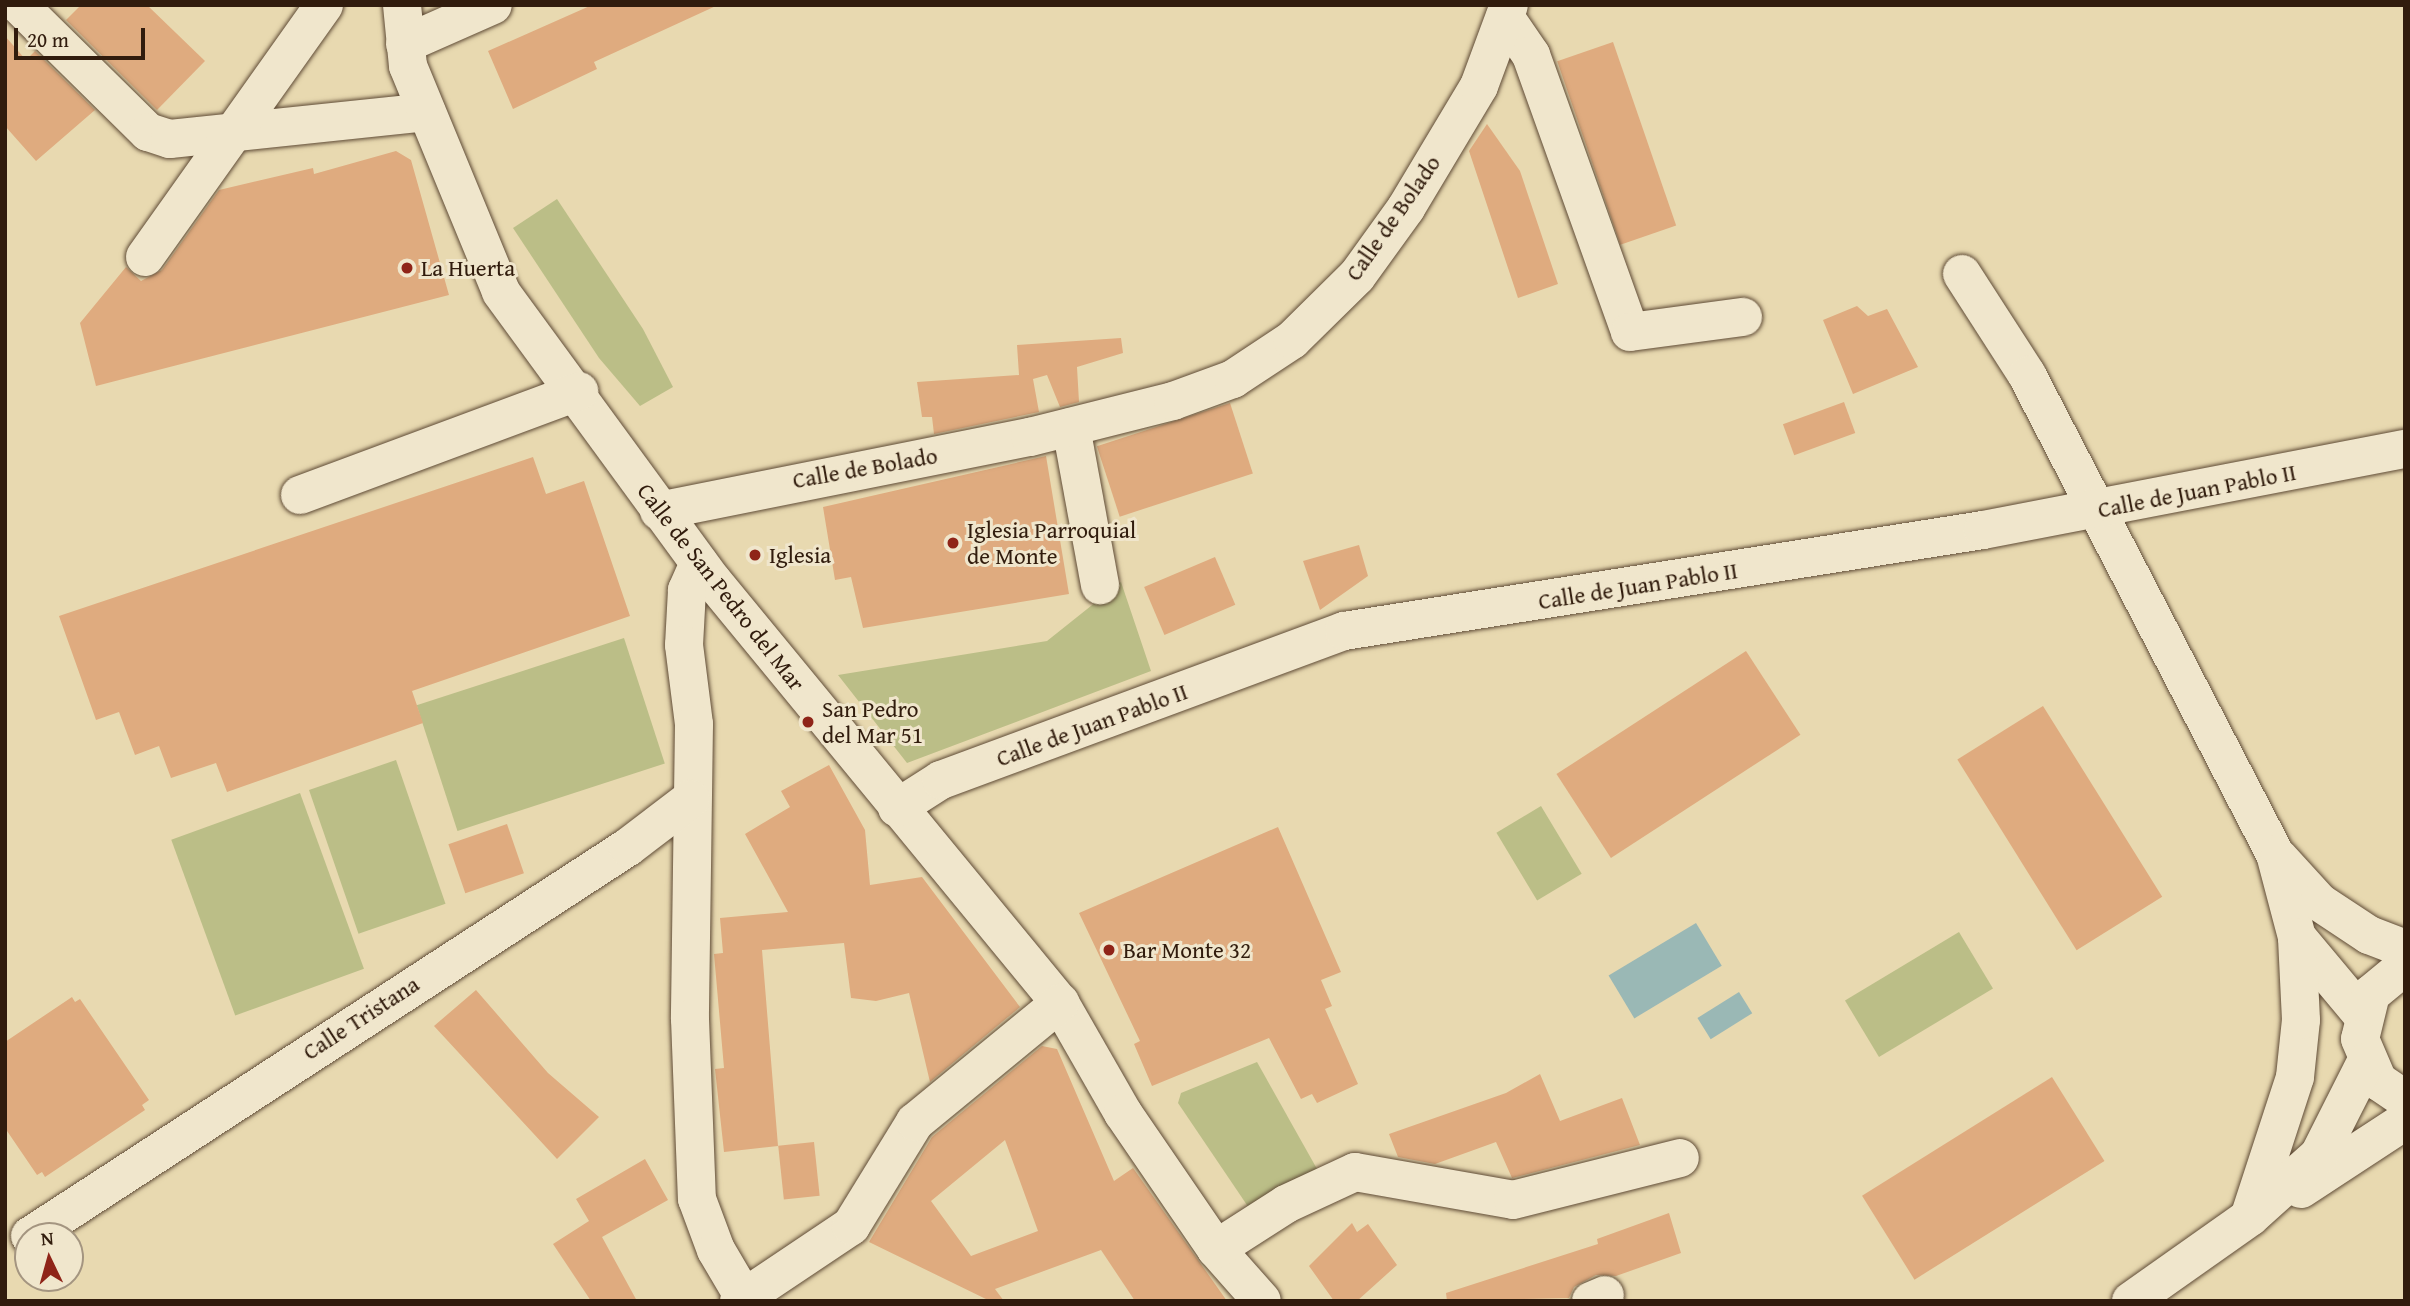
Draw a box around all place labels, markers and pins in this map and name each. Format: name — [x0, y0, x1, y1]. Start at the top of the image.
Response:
place label: La Huerta — [421, 254, 515, 282]
marker: La Huerta — [399, 260, 415, 276]
place label: Iglesia Parroquial de Monte — [967, 516, 1136, 570]
marker: Iglesia Parroquial de Monte — [945, 535, 961, 551]
place label: Iglesia — [769, 541, 831, 569]
marker: Iglesia — [747, 547, 763, 563]
place label: San Pedro del Mar 51 — [822, 695, 923, 749]
marker: San Pedro del Mar 51 — [800, 714, 816, 730]
place label: Bar Monte 32 — [1123, 936, 1251, 964]
marker: Bar Monte 32 — [1101, 942, 1117, 958]

